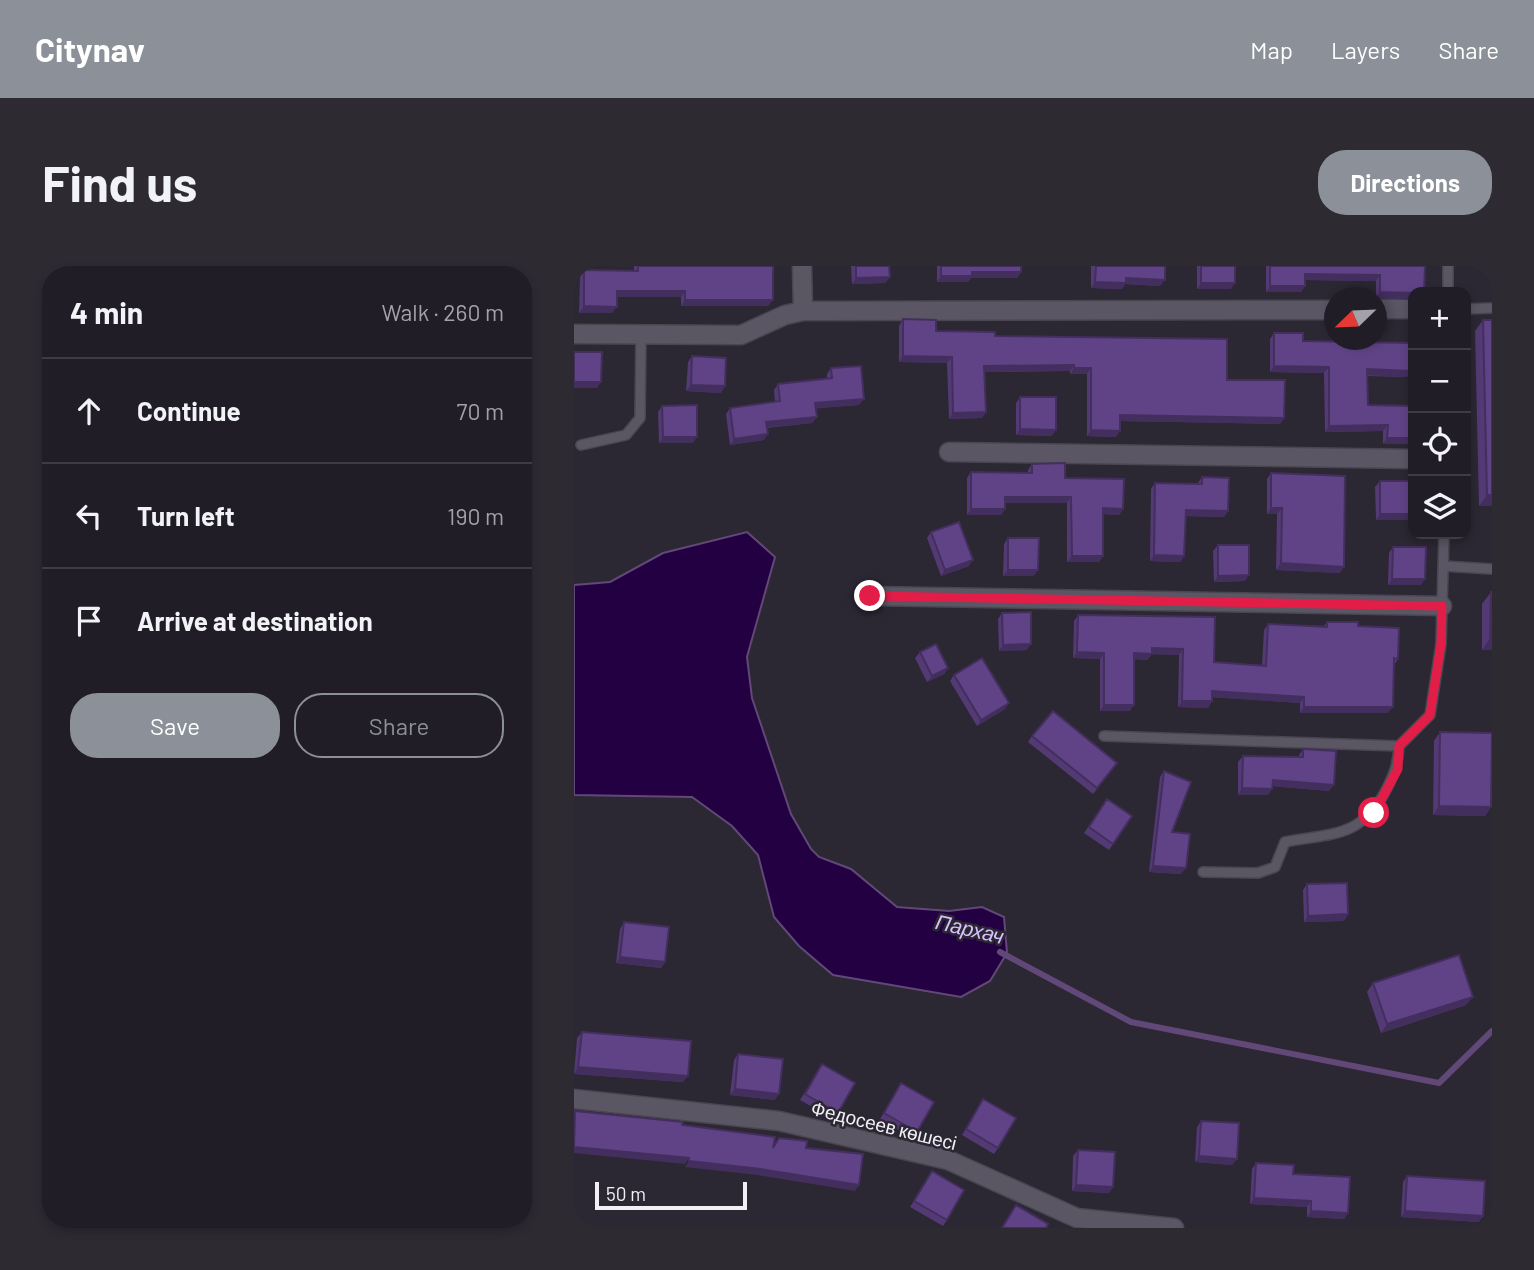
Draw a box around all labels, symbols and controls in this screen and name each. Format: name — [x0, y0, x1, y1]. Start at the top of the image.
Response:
text: Citynav — [35, 29, 145, 69]
text: Map — [1250, 35, 1293, 64]
text: Layers — [1331, 35, 1400, 64]
text: Share — [1438, 35, 1499, 64]
button: Directions — [1318, 150, 1492, 215]
text: Find us — [42, 153, 197, 212]
north arrow — [1324, 287, 1387, 350]
map controls — [1408, 287, 1471, 539]
button: + — [1408, 287, 1471, 350]
text: 4 min — [70, 294, 143, 330]
text: Walk · 260 m — [382, 298, 504, 326]
button: − — [1408, 350, 1471, 413]
icon: ahead — [70, 392, 108, 430]
text: Continue — [137, 395, 241, 426]
text: 70 m — [457, 397, 504, 425]
button: locate — [1408, 413, 1471, 476]
button: layers — [1408, 476, 1471, 539]
icon: left — [70, 497, 108, 535]
text: Turn left — [137, 500, 235, 531]
text: 190 m — [447, 502, 504, 530]
route end — [854, 580, 885, 611]
icon: arrive — [70, 602, 108, 640]
text: Arrive at destination — [137, 605, 373, 636]
button: Save — [70, 693, 280, 758]
button: Share — [294, 693, 504, 758]
route start — [1358, 797, 1389, 828]
water label: Пархач — [933, 908, 1007, 948]
street label: Федосеев көшесі — [809, 1096, 959, 1154]
scale bar — [595, 1179, 747, 1211]
text: 50 m — [606, 1182, 646, 1205]

